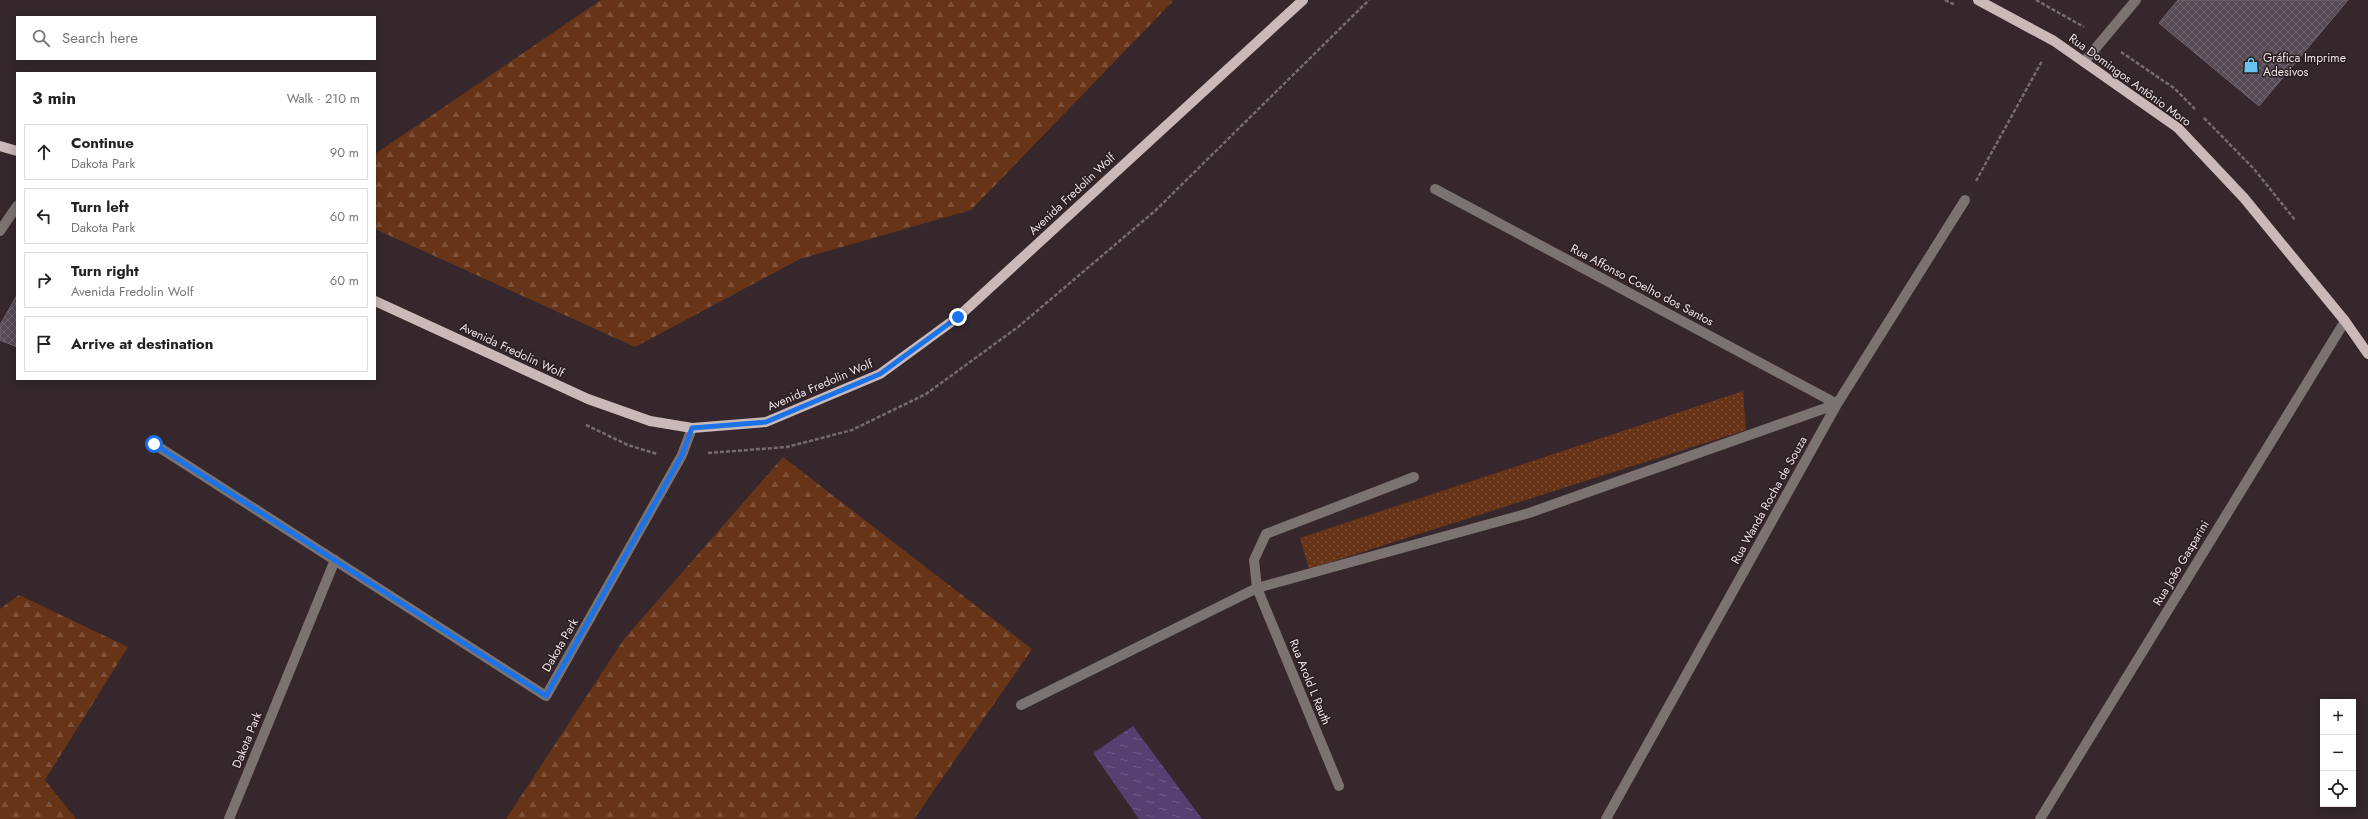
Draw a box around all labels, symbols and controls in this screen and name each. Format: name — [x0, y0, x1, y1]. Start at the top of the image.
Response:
search box — [16, 16, 376, 60]
icon: search — [30, 27, 52, 49]
text: Search here — [62, 27, 138, 49]
street label: Rua Domingos Antônio Moro — [2065, 29, 2195, 131]
place label: Gráfica Imprime Adesivos — [2263, 49, 2346, 81]
shop icon: Gráfica Imprime Adesivos — [2242, 56, 2260, 74]
text: 3 min — [32, 86, 76, 110]
text: Walk · 210 m — [287, 89, 360, 108]
text: Continue — [71, 132, 134, 154]
icon: ahead — [33, 141, 55, 163]
text: 90 m — [330, 143, 359, 162]
street label: Avenida Fredolin Wolf — [1025, 149, 1120, 239]
text: Dakota Park — [71, 154, 135, 173]
text: Turn left — [71, 196, 129, 218]
icon: left — [33, 205, 55, 227]
text: 60 m — [330, 207, 359, 226]
text: Dakota Park — [71, 218, 135, 237]
street label: Rua Affonso Coelho dos Santos — [1567, 240, 1717, 331]
text: Turn right — [71, 260, 139, 282]
icon: right — [33, 269, 55, 291]
text: 60 m — [330, 271, 359, 290]
text: Avenida Fredolin Wolf — [71, 282, 193, 301]
route end — [949, 308, 967, 326]
street label: Avenida Fredolin Wolf — [457, 318, 567, 382]
icon: arrive — [33, 333, 55, 355]
text: Arrive at destination — [71, 333, 213, 355]
street label: Avenida Fredolin Wolf — [764, 354, 876, 415]
street label: Rua Wanda Rocha de Souza — [1726, 433, 1812, 567]
route start — [145, 435, 163, 453]
street label: Rua João Gasparini — [2148, 517, 2214, 609]
street label: Dakota Park — [537, 614, 583, 675]
street label: Rua Arold L Rauth — [1285, 636, 1335, 728]
map controls — [2320, 699, 2356, 807]
button: + — [2320, 699, 2356, 735]
street label: Dakota Park — [228, 709, 267, 771]
button: − — [2320, 735, 2356, 771]
button: locate — [2320, 771, 2356, 807]

